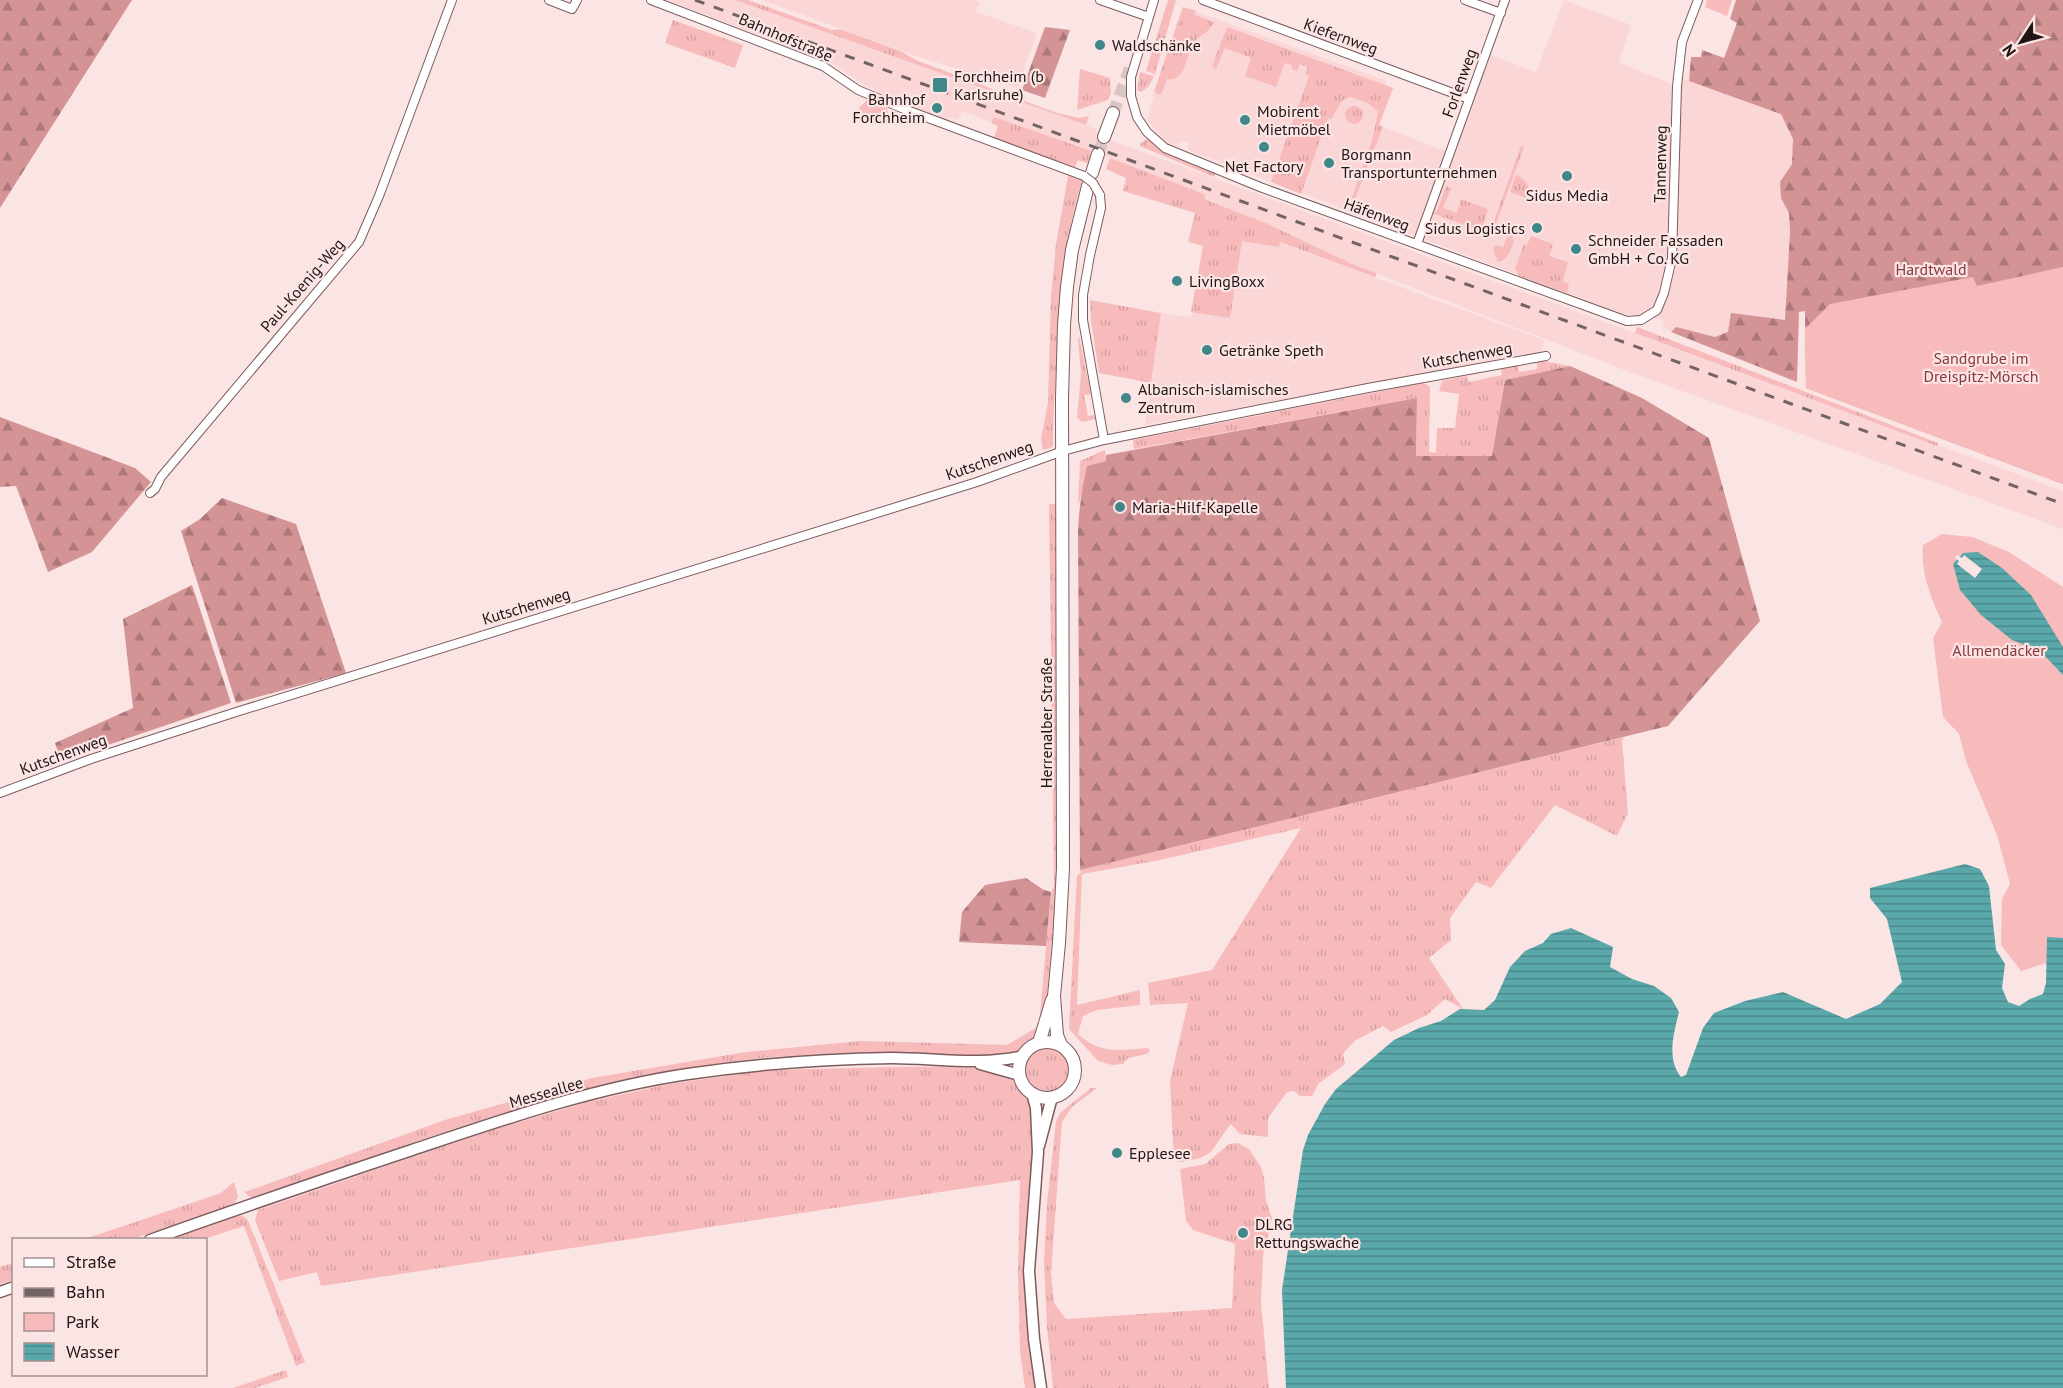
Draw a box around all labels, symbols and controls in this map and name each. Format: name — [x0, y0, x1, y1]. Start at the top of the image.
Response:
street label: Bahnhofstraße — [736, 8, 836, 66]
north arrow — [1991, 12, 2051, 72]
street label: Kiefernweg — [1301, 13, 1381, 59]
place label: Waldschänke — [1112, 35, 1201, 55]
marker: Waldschänke — [1093, 38, 1107, 52]
text: N — [1998, 41, 2020, 61]
street label: Forlenweg — [1437, 46, 1481, 120]
place label: Forchheim (b Karlsruhe) — [954, 66, 1044, 104]
marker: Forchheim (b Karlsruhe) — [931, 76, 949, 94]
place label: Bahnhof Forchheim — [853, 89, 926, 127]
marker: Bahnhof Forchheim — [930, 101, 944, 115]
place label: Mobirent Mietmöbel — [1257, 101, 1331, 139]
marker: Mobirent Mietmöbel — [1238, 113, 1252, 127]
street label: Tannenweg — [1649, 125, 1671, 203]
marker: Net Factory — [1257, 140, 1271, 154]
place label: Borgmann Transportunternehmen — [1341, 144, 1497, 182]
place label: Net Factory — [1225, 156, 1304, 176]
marker: Borgmann Transportunternehmen — [1322, 156, 1336, 170]
marker: Sidus Media — [1560, 169, 1574, 183]
place label: Sidus Media — [1526, 185, 1608, 205]
street label: Häfenweg — [1341, 193, 1413, 235]
place label: Sidus Logistics — [1425, 218, 1525, 238]
marker: Sidus Logistics — [1530, 221, 1544, 235]
place label: Schneider Fassaden GmbH + Co. KG — [1588, 230, 1723, 268]
street label: Paul-Koenig-Weg — [256, 234, 348, 336]
marker: Schneider Fassaden GmbH + Co. KG — [1569, 242, 1583, 256]
park label: Hardtwald — [1895, 259, 1967, 279]
place label: LivingBoxx — [1189, 271, 1265, 291]
marker: LivingBoxx — [1170, 274, 1184, 288]
street label: Kutschenweg — [1420, 337, 1514, 373]
place label: Getränke Speth — [1219, 340, 1324, 360]
marker: Getränke Speth — [1200, 343, 1214, 357]
park label: Sandgrube im Dreispitz-Mörsch — [1923, 348, 2039, 386]
place label: Albanisch-islamisches Zentrum — [1138, 379, 1289, 417]
marker: Albanisch-islamisches Zentrum — [1119, 391, 1133, 405]
street label: Kutschenweg — [943, 436, 1035, 484]
place label: Maria-Hilf-Kapelle — [1132, 497, 1258, 517]
marker: Maria-Hilf-Kapelle — [1113, 500, 1127, 514]
street label: Kutschenweg — [480, 583, 572, 629]
park label: Allmendäcker — [1952, 640, 2046, 660]
street label: Herrenalber Straße — [1036, 658, 1056, 788]
street label: Kutschenweg — [17, 729, 109, 779]
street label: Messeallee — [507, 1072, 585, 1112]
place label: Epplesee — [1129, 1143, 1191, 1163]
marker: Epplesee — [1110, 1146, 1124, 1160]
place label: DLRG Rettungswache — [1255, 1214, 1359, 1252]
marker: DLRG Rettungswache — [1236, 1226, 1250, 1240]
legend — [12, 1238, 207, 1376]
text: Straße — [66, 1250, 117, 1273]
text: Bahn — [66, 1280, 105, 1303]
text: Park — [66, 1310, 99, 1333]
text: Wasser — [66, 1340, 120, 1363]

